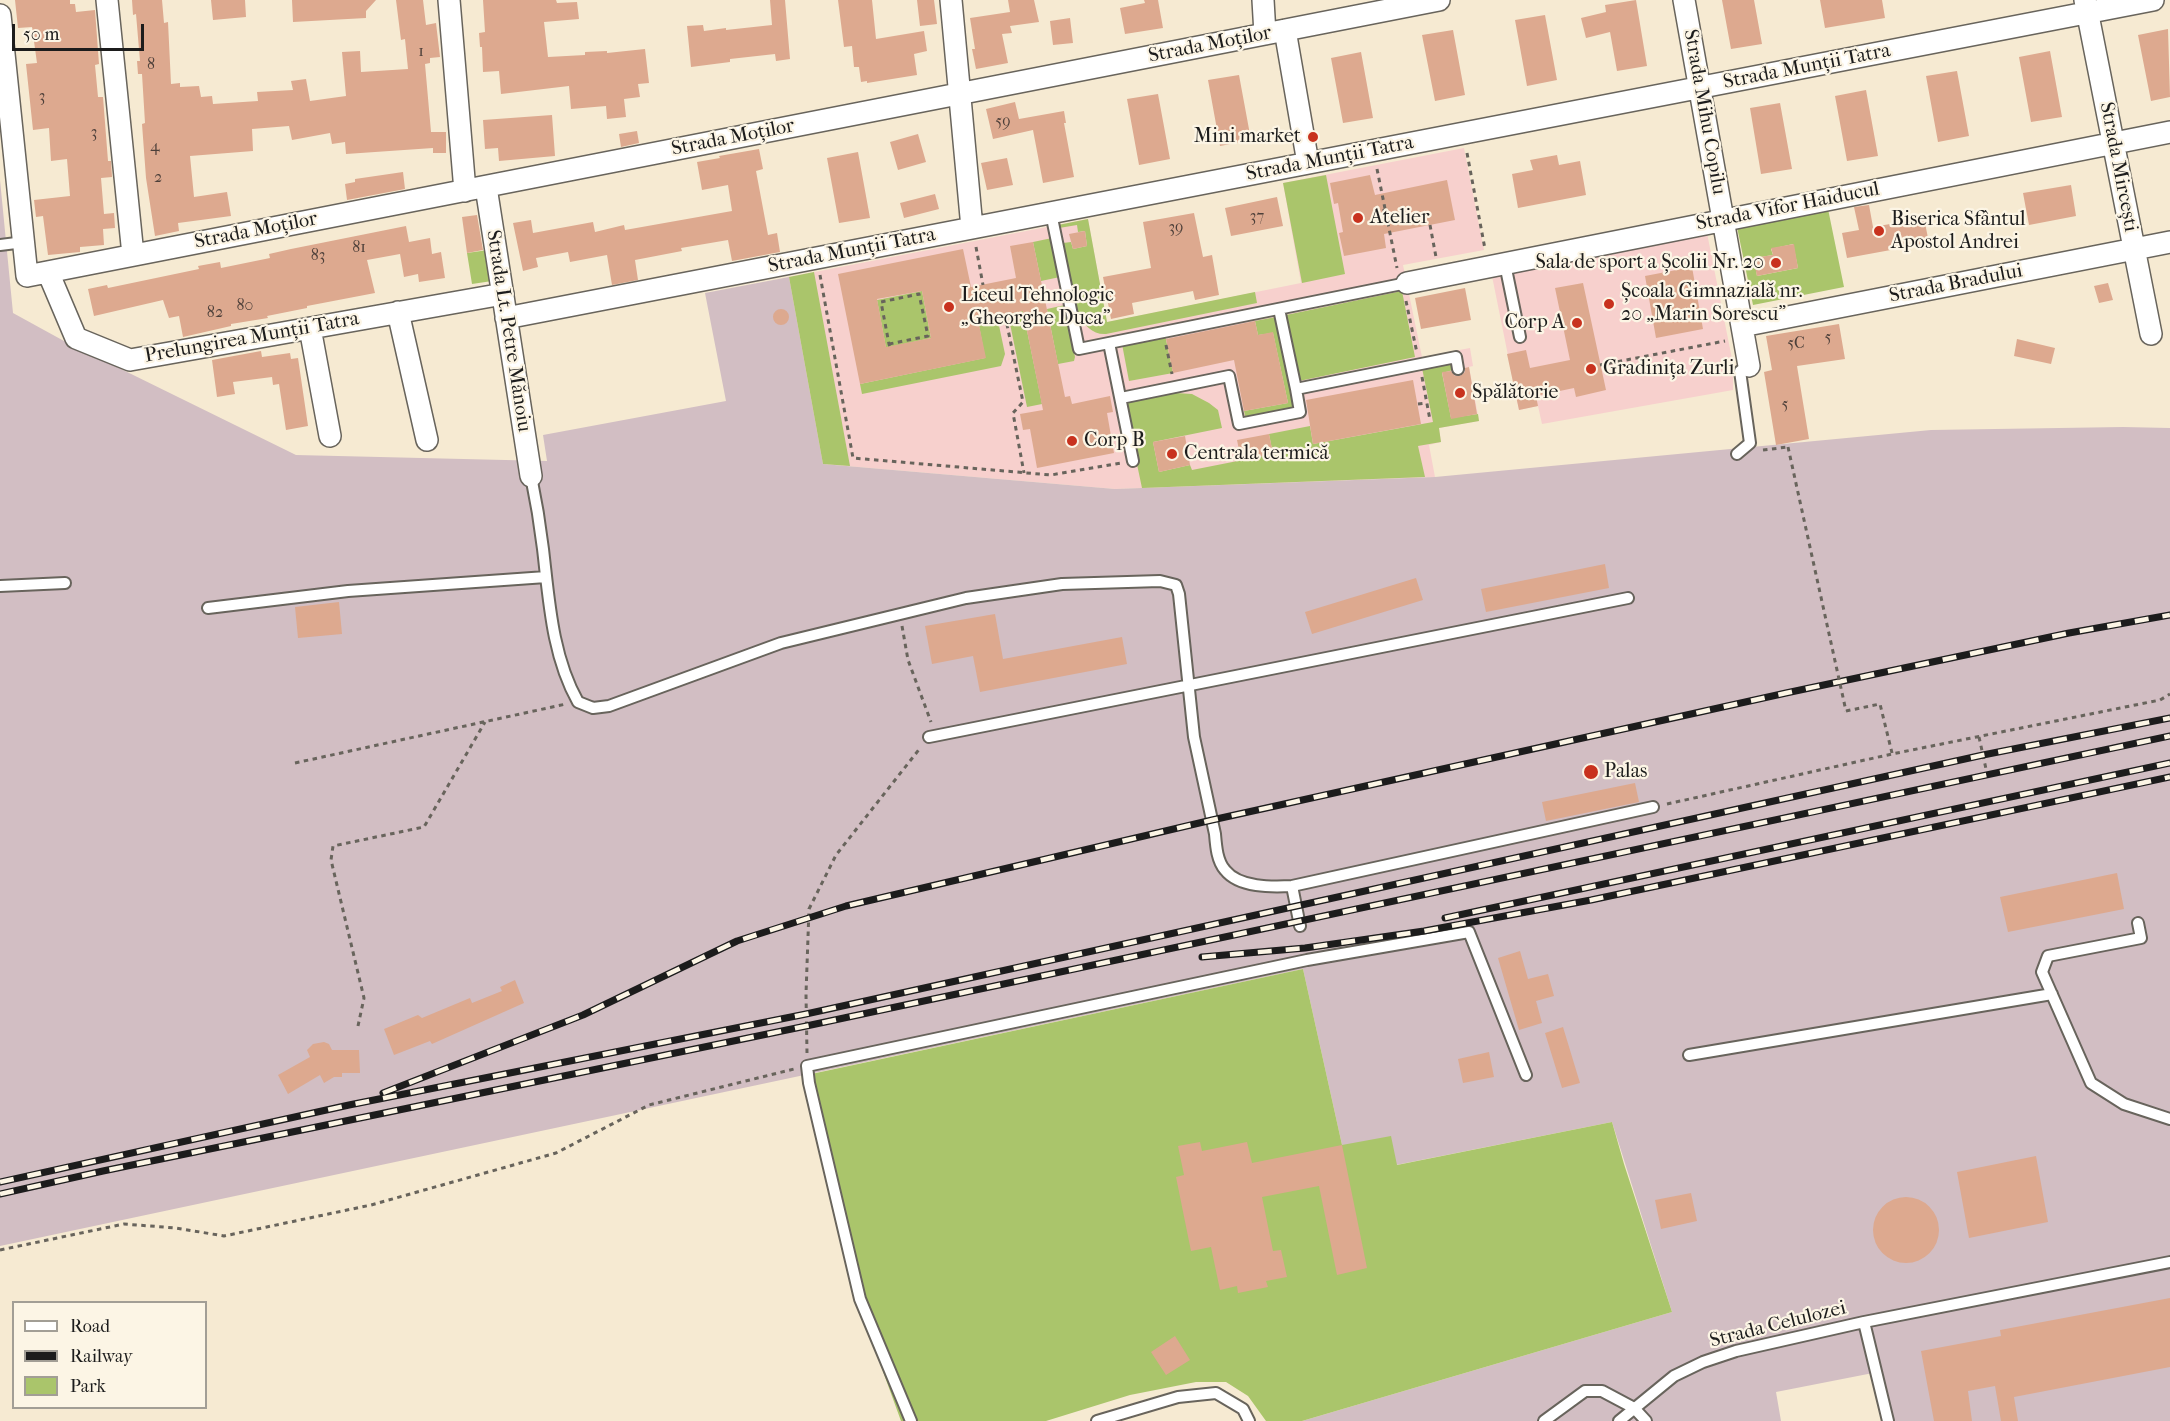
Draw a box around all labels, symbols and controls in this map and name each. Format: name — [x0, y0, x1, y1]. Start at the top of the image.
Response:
scale bar — [15, 12, 147, 50]
street label: Strada Moților — [1146, 21, 1274, 69]
text: 50 m — [23, 24, 59, 45]
street label: Strada Mihu Copilu — [1678, 27, 1730, 197]
street label: Strada Munții Tatra — [1721, 39, 1893, 95]
house number: 1 — [418, 42, 424, 62]
house number: 8 — [147, 55, 155, 75]
house number: 3 — [39, 87, 45, 107]
street label: Strada Mircești — [2094, 100, 2142, 234]
house number: 59 — [995, 112, 1011, 132]
street label: Strada Moților — [669, 114, 797, 162]
house number: 3 — [91, 123, 97, 143]
place label: Mini market — [1194, 125, 1301, 149]
marker: Mini market — [1306, 130, 1320, 144]
street label: Strada Munții Tatra — [1244, 131, 1416, 187]
house number: 4 — [150, 137, 160, 157]
house number: 2 — [154, 168, 162, 188]
street label: Strada Vifor Haiducul — [1694, 177, 1882, 237]
place label: Atelier — [1370, 206, 1429, 230]
street label: Strada Moților — [192, 207, 320, 255]
house number: 37 — [1250, 207, 1264, 227]
place label: Biserica Sfântul Apostol Andrei — [1891, 208, 2025, 255]
marker: Atelier — [1351, 211, 1365, 225]
house number: 39 — [1169, 218, 1183, 238]
street label: Strada Munții Tatra — [766, 223, 938, 279]
marker: Biserica Sfântul Apostol Andrei — [1872, 224, 1886, 238]
street label: Strada Lt. Petre Mănoiu — [480, 228, 536, 434]
house number: 81 — [352, 238, 366, 258]
house number: 83 — [311, 246, 325, 266]
place label: Sala de sport a Școlii Nr. 20 — [1536, 251, 1764, 275]
marker: Sala de sport a Școlii Nr. 20 — [1769, 256, 1783, 270]
street label: Strada Bradului — [1887, 259, 2025, 309]
place label: Școala Gimnazială nr. 20 „Marin Sorescu” — [1621, 280, 1803, 327]
place label: Liceul Tehnologic „Gheorghe Duca” — [961, 284, 1114, 331]
house number: 80 — [237, 296, 253, 316]
marker: Școala Gimnazială nr. 20 „Marin Sorescu” — [1602, 297, 1616, 311]
marker: Liceul Tehnologic „Gheorghe Duca” — [942, 300, 956, 314]
house number: 82 — [207, 303, 223, 323]
street label: Prelungirea Munții Tatra — [143, 307, 361, 369]
place label: Corp A — [1504, 311, 1565, 335]
marker: Corp A — [1570, 316, 1584, 330]
house number: 5 — [1825, 328, 1831, 348]
house number: 5C — [1787, 334, 1805, 354]
place label: Gradinița Zurli — [1603, 357, 1734, 381]
marker: Gradinița Zurli — [1584, 362, 1598, 376]
place label: Spălătorie — [1472, 381, 1559, 405]
marker: Spălătorie — [1453, 386, 1467, 400]
house number: 5 — [1782, 395, 1788, 415]
place label: Corp B — [1084, 429, 1145, 453]
marker: Corp B — [1065, 434, 1079, 448]
place label: Centrala termică — [1184, 442, 1329, 466]
marker: Centrala termică — [1165, 447, 1179, 461]
place label: Palas — [1604, 760, 1647, 784]
marker: Palas — [1582, 763, 1600, 781]
street label: Strada Celulozei — [1707, 1296, 1849, 1354]
legend — [12, 1301, 207, 1409]
text: Road — [70, 1316, 110, 1337]
text: Railway — [70, 1346, 133, 1367]
text: Park — [70, 1376, 106, 1397]

